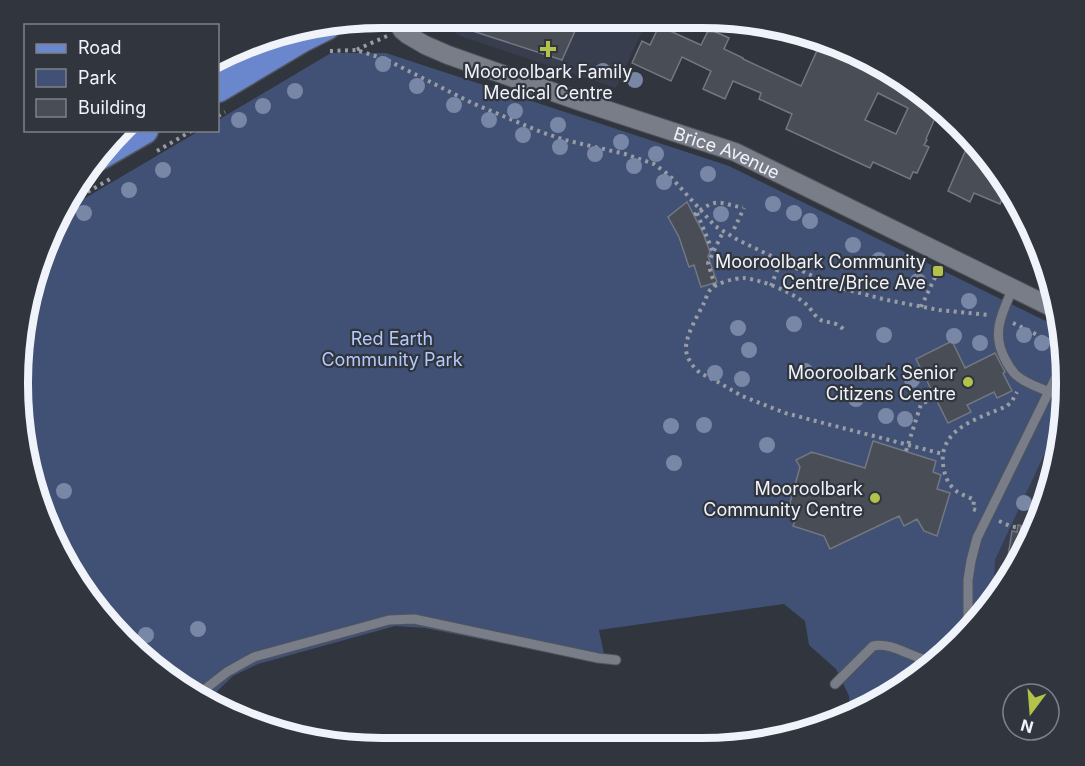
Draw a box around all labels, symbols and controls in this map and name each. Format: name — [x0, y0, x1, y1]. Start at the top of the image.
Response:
legend — [24, 24, 219, 132]
text: Road — [78, 37, 121, 58]
marker: Mooroolbark Family Medical Centre — [539, 40, 557, 58]
place label: Mooroolbark Family Medical Centre — [464, 61, 632, 103]
text: Park — [78, 67, 117, 88]
text: Building — [78, 97, 146, 118]
street label: Brice Avenue — [671, 122, 783, 183]
place label: Mooroolbark Community Centre/Brice Ave — [715, 251, 926, 293]
marker: Mooroolbark Community Centre/Brice Ave — [931, 264, 945, 278]
park label: Red Earth Community Park — [321, 328, 463, 370]
place label: Mooroolbark Senior Citizens Centre — [788, 362, 956, 404]
marker: Mooroolbark Senior Citizens Centre — [961, 375, 975, 389]
place label: Mooroolbark Community Centre — [703, 478, 863, 520]
marker: Mooroolbark Community Centre — [868, 491, 882, 505]
north arrow — [1001, 682, 1061, 742]
text: N — [1018, 715, 1035, 738]

